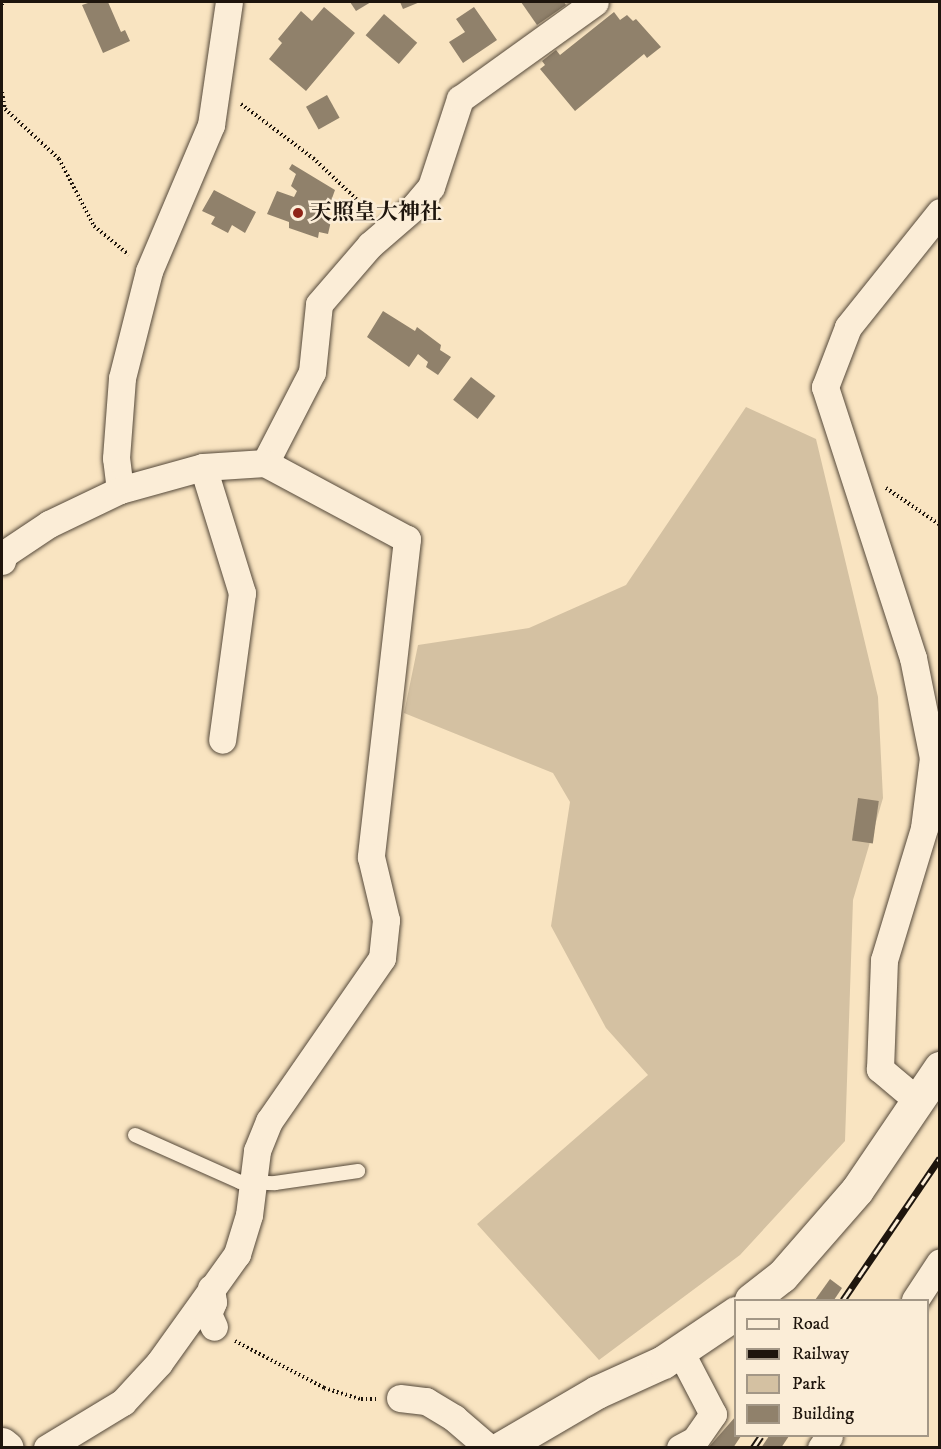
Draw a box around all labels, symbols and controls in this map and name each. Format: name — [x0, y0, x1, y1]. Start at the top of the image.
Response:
place label: 天照皇大神社 — [310, 200, 442, 226]
marker: 天照皇大神社 — [291, 206, 305, 220]
legend — [734, 1299, 929, 1437]
text: Road — [792, 1313, 829, 1335]
text: Railway — [792, 1343, 849, 1365]
text: Park — [792, 1373, 826, 1395]
text: Building — [792, 1403, 854, 1425]

